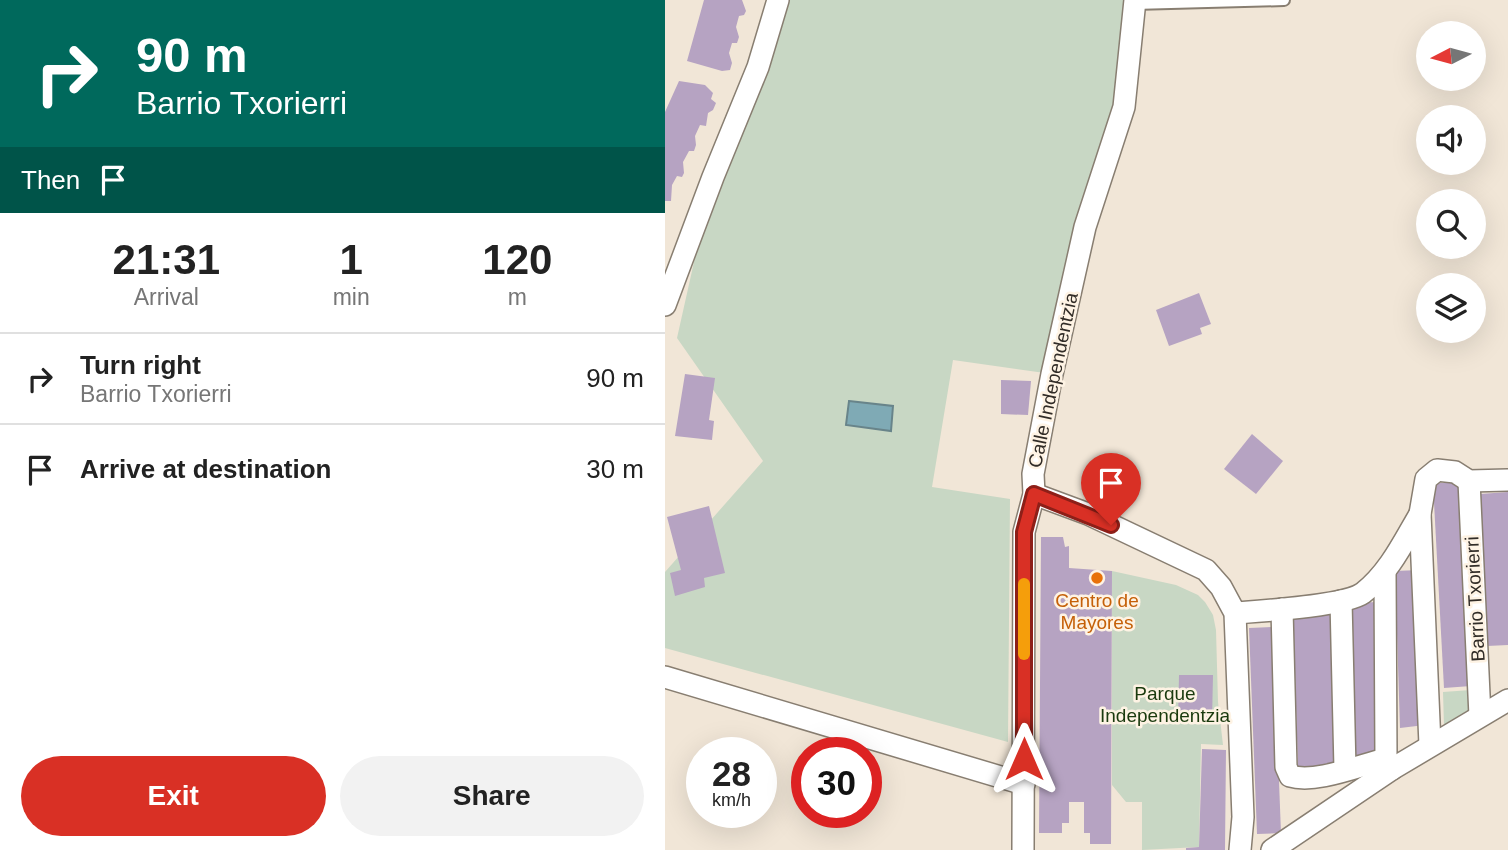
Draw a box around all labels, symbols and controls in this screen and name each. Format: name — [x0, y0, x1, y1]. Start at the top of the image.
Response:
north arrow — [1416, 21, 1486, 91]
map controls — [1416, 21, 1486, 343]
icon: right — [21, 28, 112, 119]
text: 90 m — [136, 28, 248, 82]
text: Barrio Txorierri — [136, 85, 347, 121]
button: sound — [1416, 105, 1486, 175]
icon: arrive — [94, 161, 132, 199]
text: Then — [21, 165, 80, 195]
button: search — [1416, 189, 1486, 259]
text: 21:31 — [113, 236, 220, 283]
text: 1 — [339, 236, 363, 283]
text: 120 — [482, 236, 552, 283]
button: layers — [1416, 273, 1486, 343]
text: Arrival — [134, 284, 199, 310]
text: min — [333, 284, 370, 310]
text: m — [508, 284, 527, 310]
street label: Calle Independentzia — [1024, 290, 1082, 469]
text: Turn right — [80, 350, 201, 380]
icon: right — [21, 360, 59, 398]
text: 90 m — [586, 363, 644, 393]
text: Barrio Txorierri — [80, 381, 232, 407]
icon: arrive — [21, 451, 59, 489]
pin — [1081, 453, 1141, 525]
text: Arrive at destination — [80, 454, 331, 484]
text: 30 m — [586, 454, 644, 484]
icon: arrive — [1092, 464, 1130, 502]
street label: Barrio Txorierri — [1461, 536, 1489, 662]
marker: Centro de Mayores — [1089, 570, 1105, 586]
place label: Centro de Mayores — [1055, 590, 1139, 633]
park label: Parque Independentzia — [1100, 683, 1230, 726]
position arrow — [987, 722, 1061, 796]
speed limit sign: 30 — [791, 737, 882, 828]
text: 28 — [712, 754, 751, 793]
button: Exit — [21, 756, 326, 836]
button: Share — [340, 756, 644, 836]
text: km/h — [712, 790, 751, 810]

